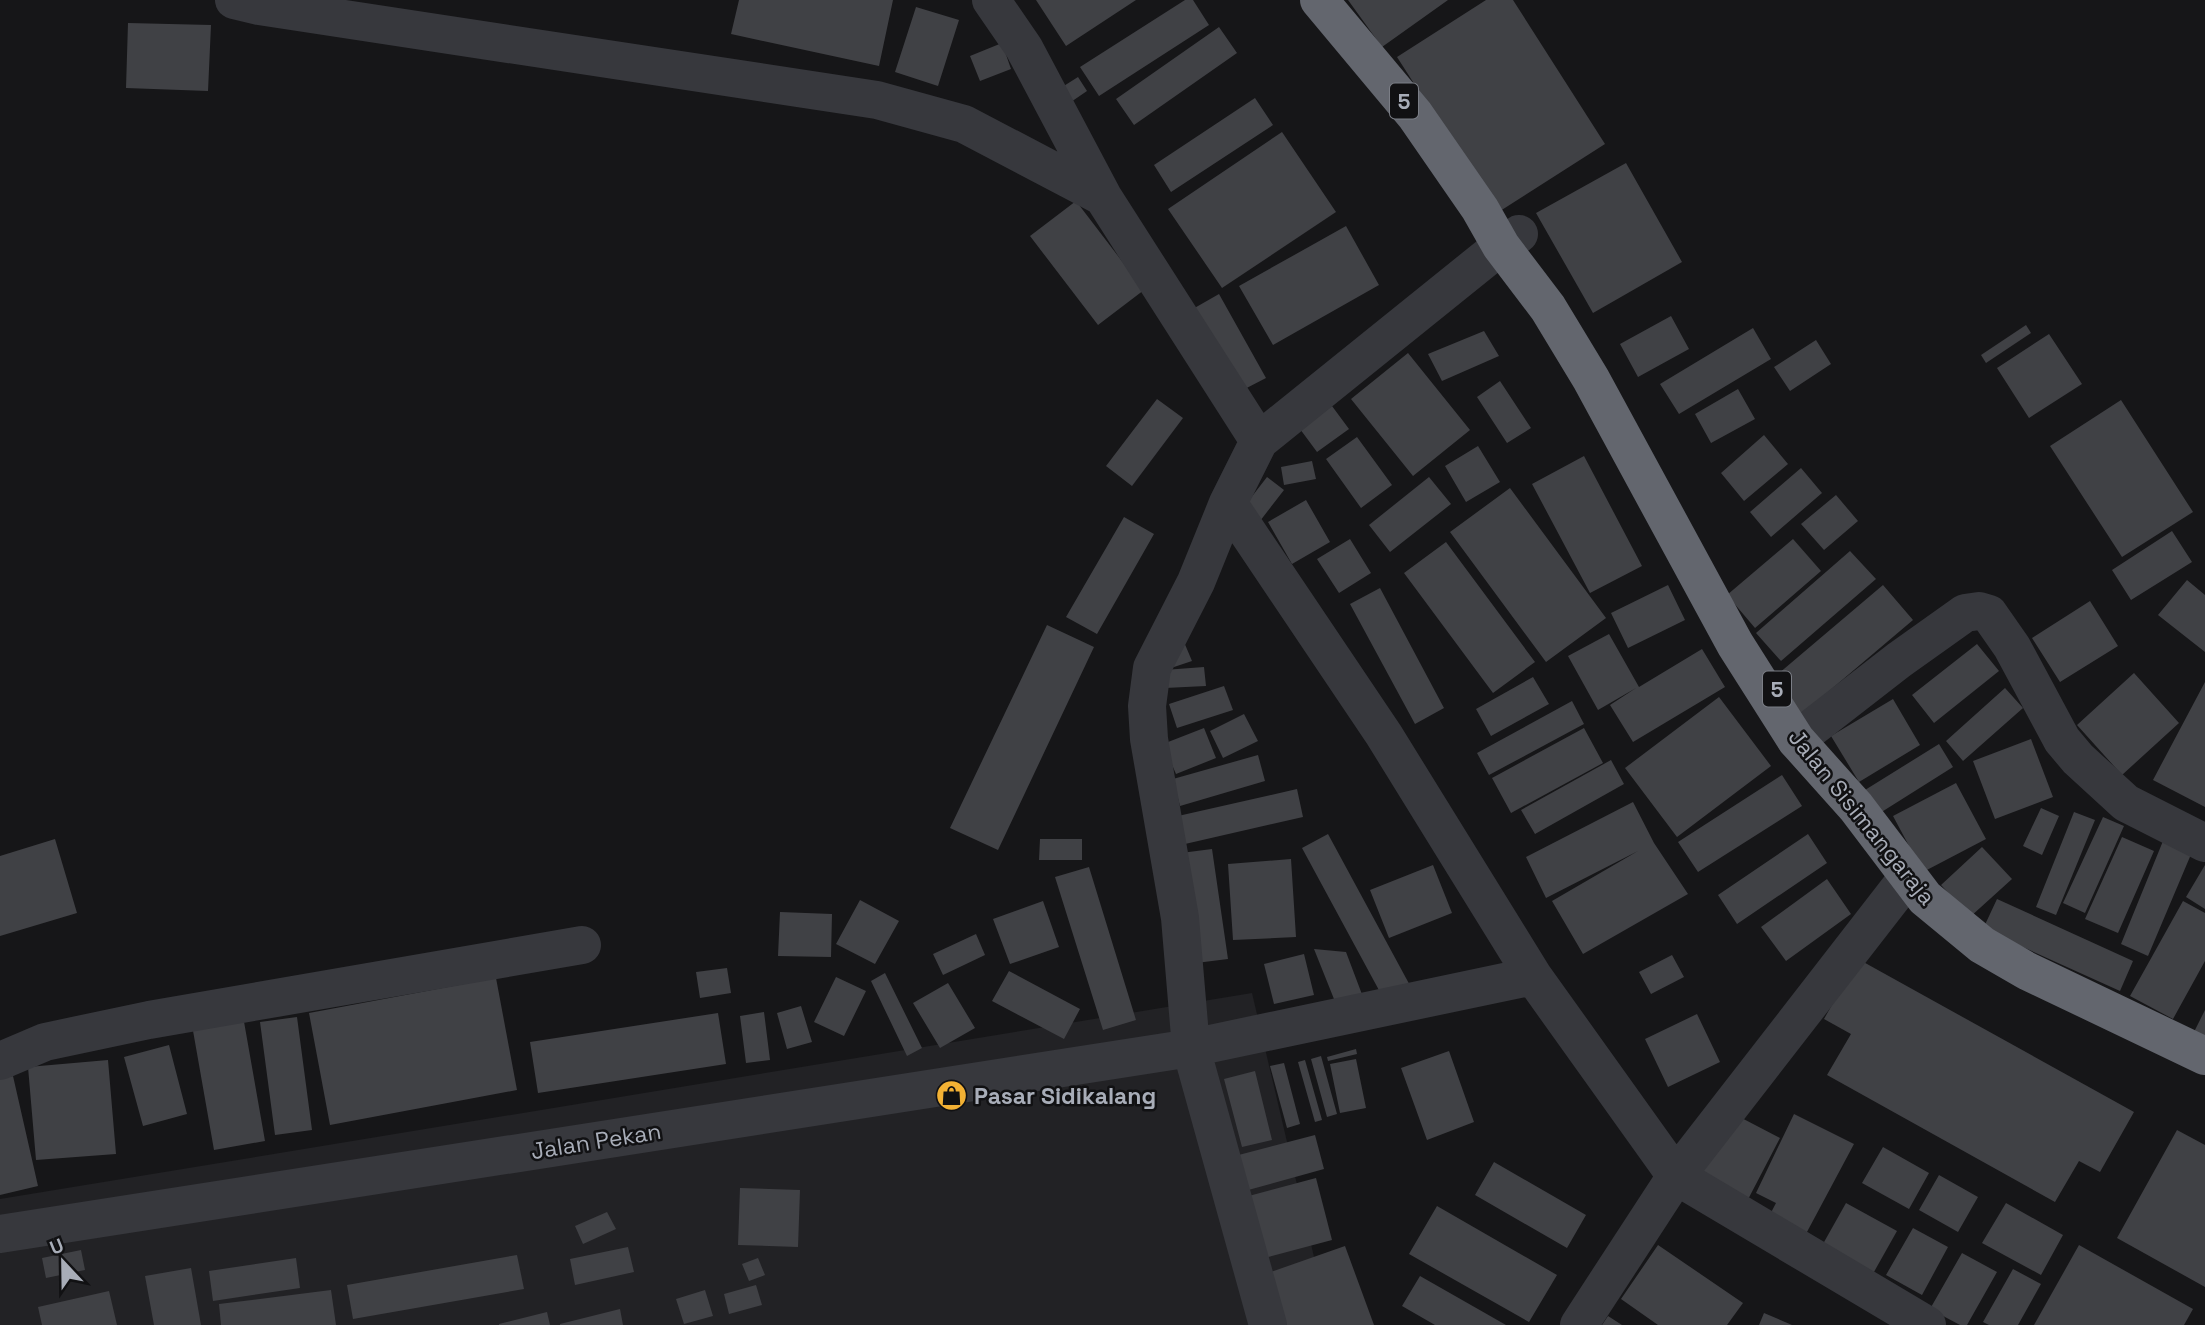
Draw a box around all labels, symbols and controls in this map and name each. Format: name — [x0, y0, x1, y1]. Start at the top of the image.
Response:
road number: 5 — [1390, 84, 1418, 119]
road number: 5 — [1763, 672, 1791, 706]
street label: Jalan Sisimangaraja — [1782, 723, 1942, 911]
shop icon: Pasar Sidikalang — [934, 1079, 968, 1113]
place label: Pasar Sidikalang — [974, 1081, 1156, 1111]
street label: Jalan Pekan — [529, 1116, 663, 1166]
north arrow — [28, 1227, 98, 1297]
text: U — [46, 1233, 67, 1261]

